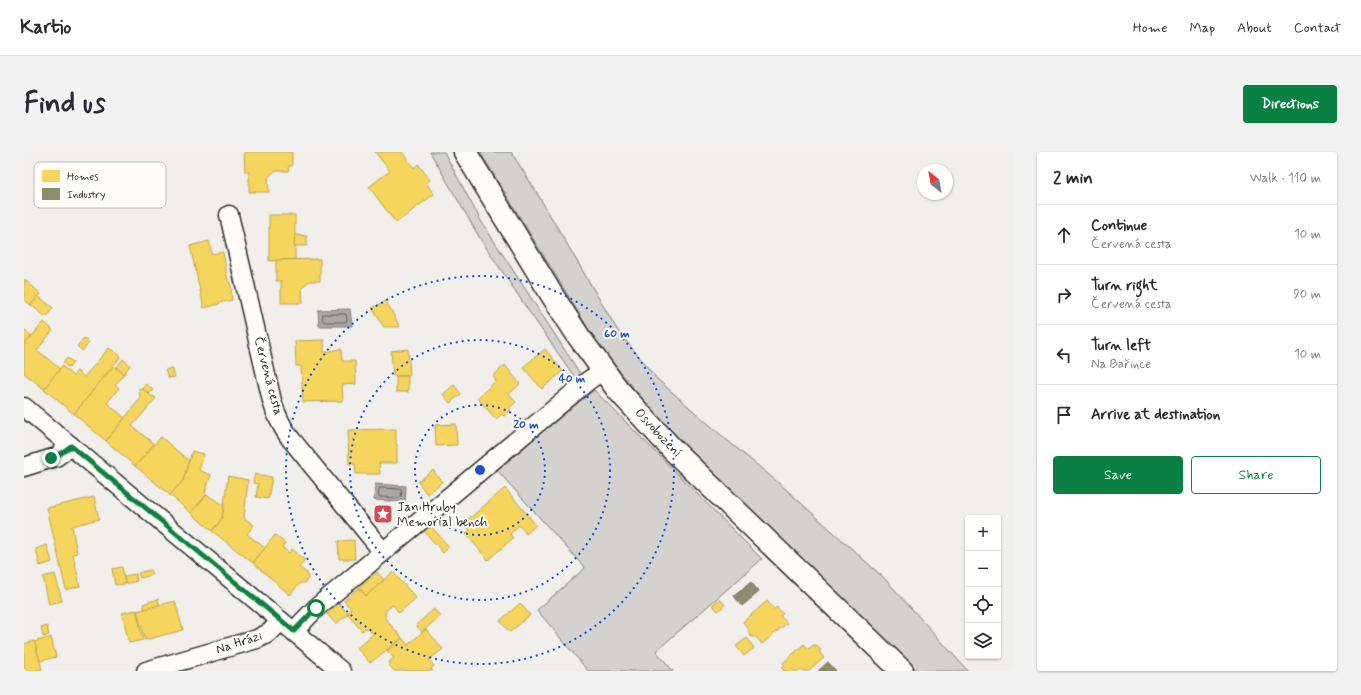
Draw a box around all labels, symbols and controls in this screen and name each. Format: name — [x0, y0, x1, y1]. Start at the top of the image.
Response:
text: Kartio — [20, 15, 71, 40]
text: Home — [1133, 19, 1167, 37]
text: Map — [1189, 19, 1215, 37]
text: About — [1237, 19, 1272, 37]
text: Contact — [1294, 19, 1341, 37]
button: Directions — [1243, 85, 1337, 123]
text: Find us — [24, 86, 105, 123]
legend — [34, 162, 166, 208]
north arrow — [917, 164, 953, 200]
text: 2 min — [1053, 167, 1093, 189]
text: Homes — [67, 170, 99, 184]
text: Walk · 110 m — [1250, 170, 1321, 187]
text: Industry — [67, 188, 106, 202]
text: Continue — [1091, 216, 1147, 236]
icon: ahead — [1053, 224, 1075, 246]
text: 10 m — [1294, 226, 1321, 243]
text: Červená cesta — [1091, 236, 1172, 253]
text: Turn right — [1091, 276, 1158, 296]
icon: right — [1053, 284, 1075, 306]
text: 90 m — [1293, 286, 1321, 303]
text: Červená cesta — [1091, 296, 1172, 313]
text: 60 m — [604, 326, 630, 342]
street label: Červená cesta — [249, 335, 288, 418]
text: Turn left — [1091, 336, 1151, 356]
icon: left — [1053, 344, 1075, 366]
text: 10 m — [1294, 346, 1321, 363]
text: Na Bařince — [1091, 356, 1151, 373]
text: 40 m — [559, 371, 586, 387]
icon: arrive — [1053, 404, 1075, 426]
street label: Osvobození — [631, 405, 685, 461]
text: Arrive at destination — [1091, 405, 1220, 425]
text: 20 m — [513, 417, 539, 433]
route end — [42, 449, 60, 467]
button: Save — [1053, 456, 1183, 494]
button: Share — [1191, 456, 1321, 494]
centre of rings — [473, 463, 487, 477]
place label: Jan Hruby Memorial bench — [397, 499, 488, 531]
place icon: Jan Hruby Memorial bench — [372, 503, 394, 525]
map controls — [965, 515, 1001, 659]
button: + — [965, 515, 1001, 551]
button: − — [965, 551, 1001, 587]
button: locate — [965, 587, 1001, 623]
route start — [307, 599, 325, 617]
button: layers — [965, 623, 1001, 659]
street label: Na Hrázi — [214, 628, 264, 658]

